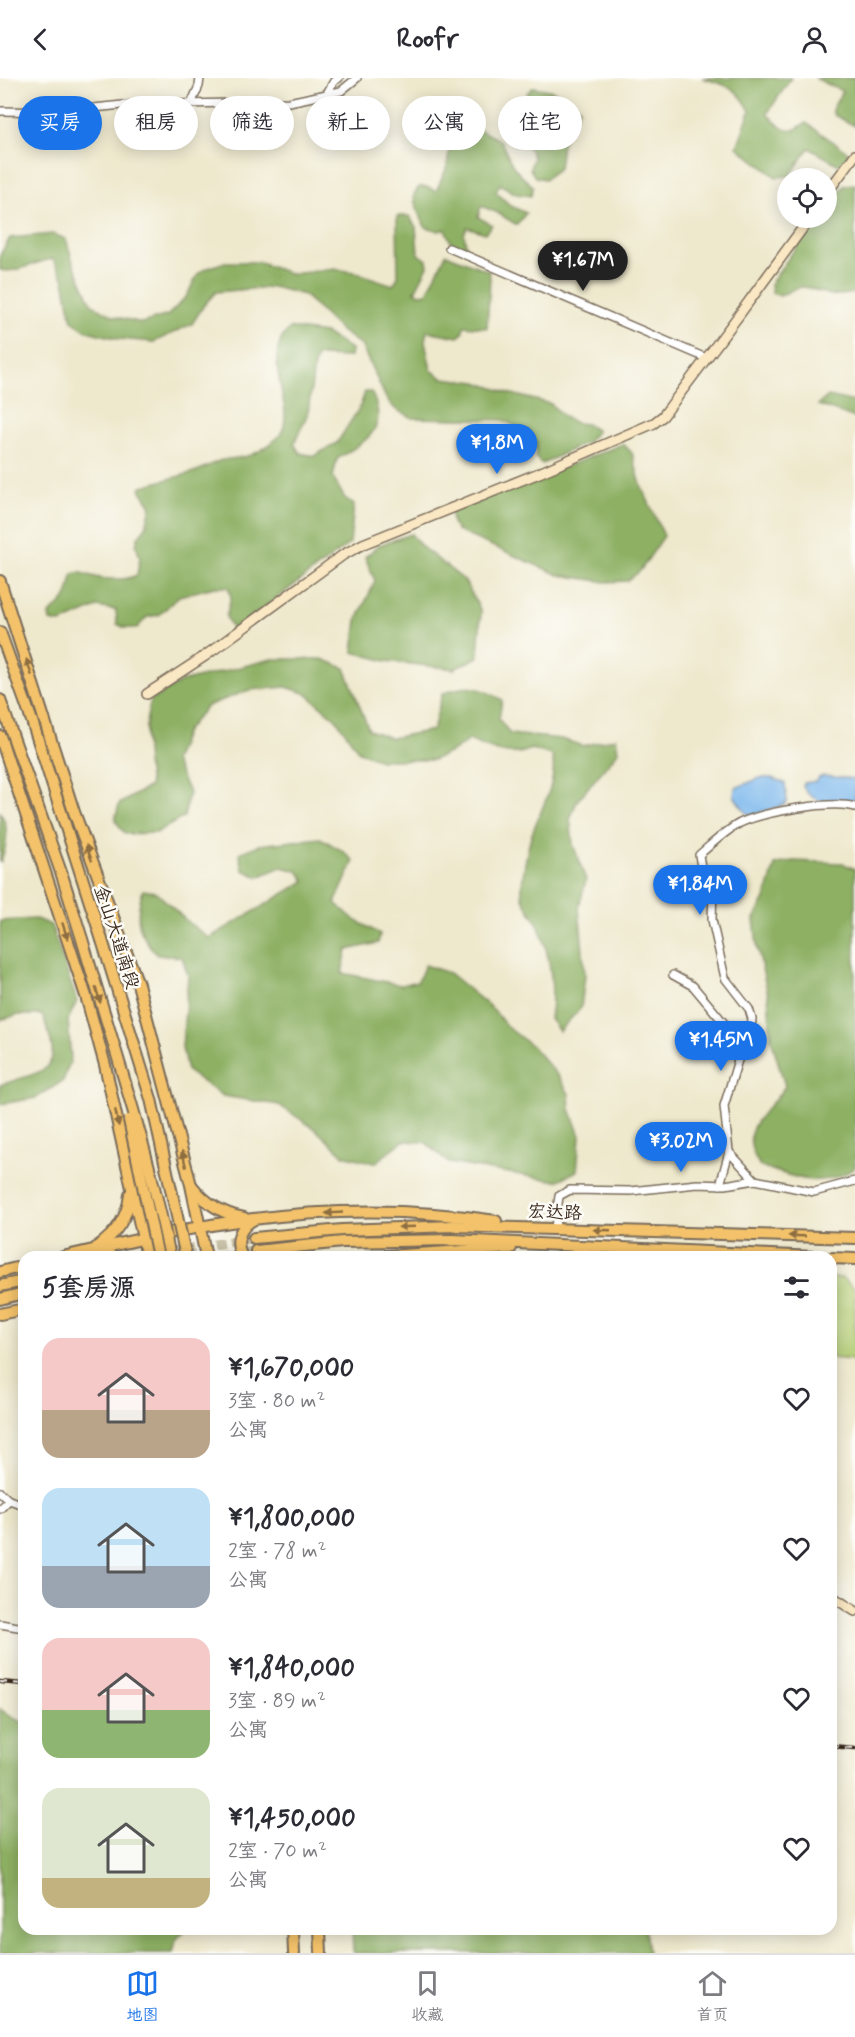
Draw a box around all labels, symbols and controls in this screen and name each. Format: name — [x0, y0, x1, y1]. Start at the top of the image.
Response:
text: Roofr — [396, 22, 459, 57]
icon: back — [24, 23, 57, 56]
icon: person — [798, 23, 831, 56]
chip: 买房 — [18, 96, 102, 150]
chip: 租房 — [114, 96, 198, 150]
chip: 筛选 — [210, 96, 294, 150]
chip: 新上 — [306, 96, 390, 150]
chip: 公寓 — [402, 96, 486, 150]
chip: 住宅 — [498, 96, 582, 150]
map controls — [777, 168, 837, 228]
button: locate — [777, 168, 837, 228]
pin: ¥1.67M — [534, 241, 632, 292]
text: ¥1.67M — [552, 247, 614, 274]
pin: ¥1.8M — [455, 424, 539, 475]
text: ¥1.8M — [470, 430, 524, 457]
one-way arrow — [24, 658, 33, 676]
one-way arrow — [84, 843, 94, 861]
pin: ¥1.84M — [651, 865, 749, 916]
text: ¥1.84M — [667, 871, 733, 898]
street label: 金山大道南段 — [88, 882, 144, 992]
one-way arrow — [61, 922, 70, 940]
one-way arrow — [94, 986, 104, 1004]
pin: ¥1.45M — [672, 1021, 770, 1072]
text: ¥1.45M — [689, 1027, 753, 1054]
one-way arrow — [113, 1109, 122, 1128]
pin: ¥3.02M — [632, 1122, 730, 1173]
text: ¥3.02M — [649, 1128, 713, 1155]
one-way arrow — [179, 1150, 189, 1168]
street label: 宏达路 — [528, 1200, 582, 1226]
one-way arrow — [324, 1209, 343, 1218]
one-way arrow — [397, 1223, 416, 1232]
one-way arrow — [592, 1225, 611, 1234]
one-way arrow — [787, 1231, 806, 1241]
icon: filters — [780, 1271, 813, 1304]
text: 5套房源 — [42, 1272, 136, 1306]
text: ¥1,670,000 — [228, 1352, 354, 1386]
icon: home — [90, 1362, 162, 1434]
icon: heart — [780, 1382, 813, 1415]
text: 3室 · 80 m² — [228, 1388, 325, 1415]
text: 公寓 — [228, 1417, 268, 1444]
text: ¥1,800,000 — [228, 1502, 355, 1536]
icon: home — [90, 1512, 162, 1584]
icon: heart — [780, 1532, 813, 1565]
text: 2室 · 78 m² — [228, 1538, 326, 1565]
text: 公寓 — [228, 1567, 268, 1594]
text: ¥1,840,000 — [228, 1652, 355, 1686]
icon: home — [90, 1662, 162, 1734]
icon: heart — [780, 1682, 813, 1715]
text: 3室 · 89 m² — [228, 1688, 326, 1715]
text: 公寓 — [228, 1717, 268, 1744]
text: ¥1,450,000 — [228, 1802, 356, 1836]
icon: home — [90, 1812, 162, 1884]
icon: heart — [780, 1832, 813, 1865]
text: 2室 · 70 m² — [228, 1838, 327, 1865]
text: 公寓 — [228, 1867, 268, 1894]
tab: 地图 — [126, 1967, 159, 2026]
tab: 收藏 — [411, 1967, 444, 2026]
tab: 首页 — [696, 1967, 729, 2026]

